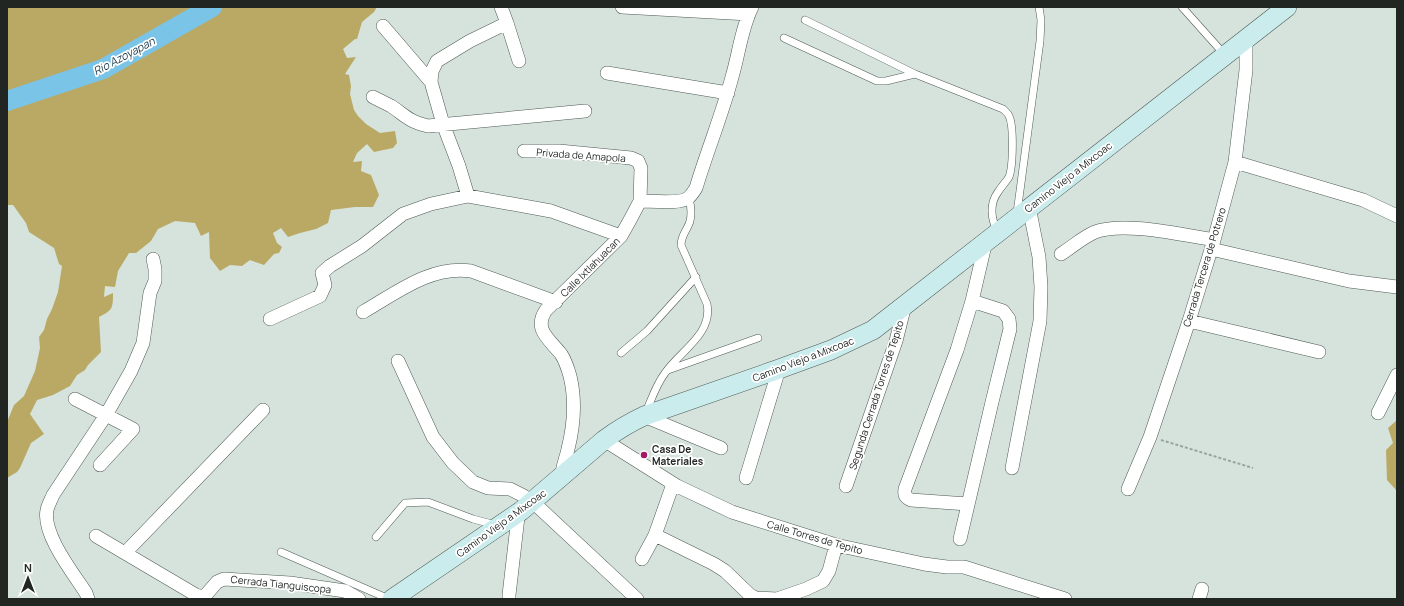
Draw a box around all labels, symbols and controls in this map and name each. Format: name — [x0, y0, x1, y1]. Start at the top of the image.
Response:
water label: Rio Azoyapan — [90, 33, 158, 78]
street label: Camino Viejo a Mixcoac — [1021, 138, 1115, 216]
street label: Privada de Amapola — [536, 145, 626, 165]
street label: Cerrada Tercera de Potrero — [1179, 205, 1229, 328]
street label: Calle Ixtlahuacan — [557, 234, 623, 300]
street label: Segunda Cerrada Torres de Tepito — [845, 318, 907, 471]
street label: Camino Viejo a Mixcoac — [750, 333, 856, 385]
place label: Casa De Materiales — [652, 442, 704, 468]
marker: Casa De Materiales — [639, 450, 649, 460]
street label: Camino Viejo a Mixcoac — [453, 485, 549, 560]
street label: Calle Torres de Tepito — [765, 517, 865, 557]
north arrow — [8, 558, 48, 598]
text: N — [24, 560, 32, 575]
street label: Cerrada Tianguiscopa — [230, 572, 332, 596]

